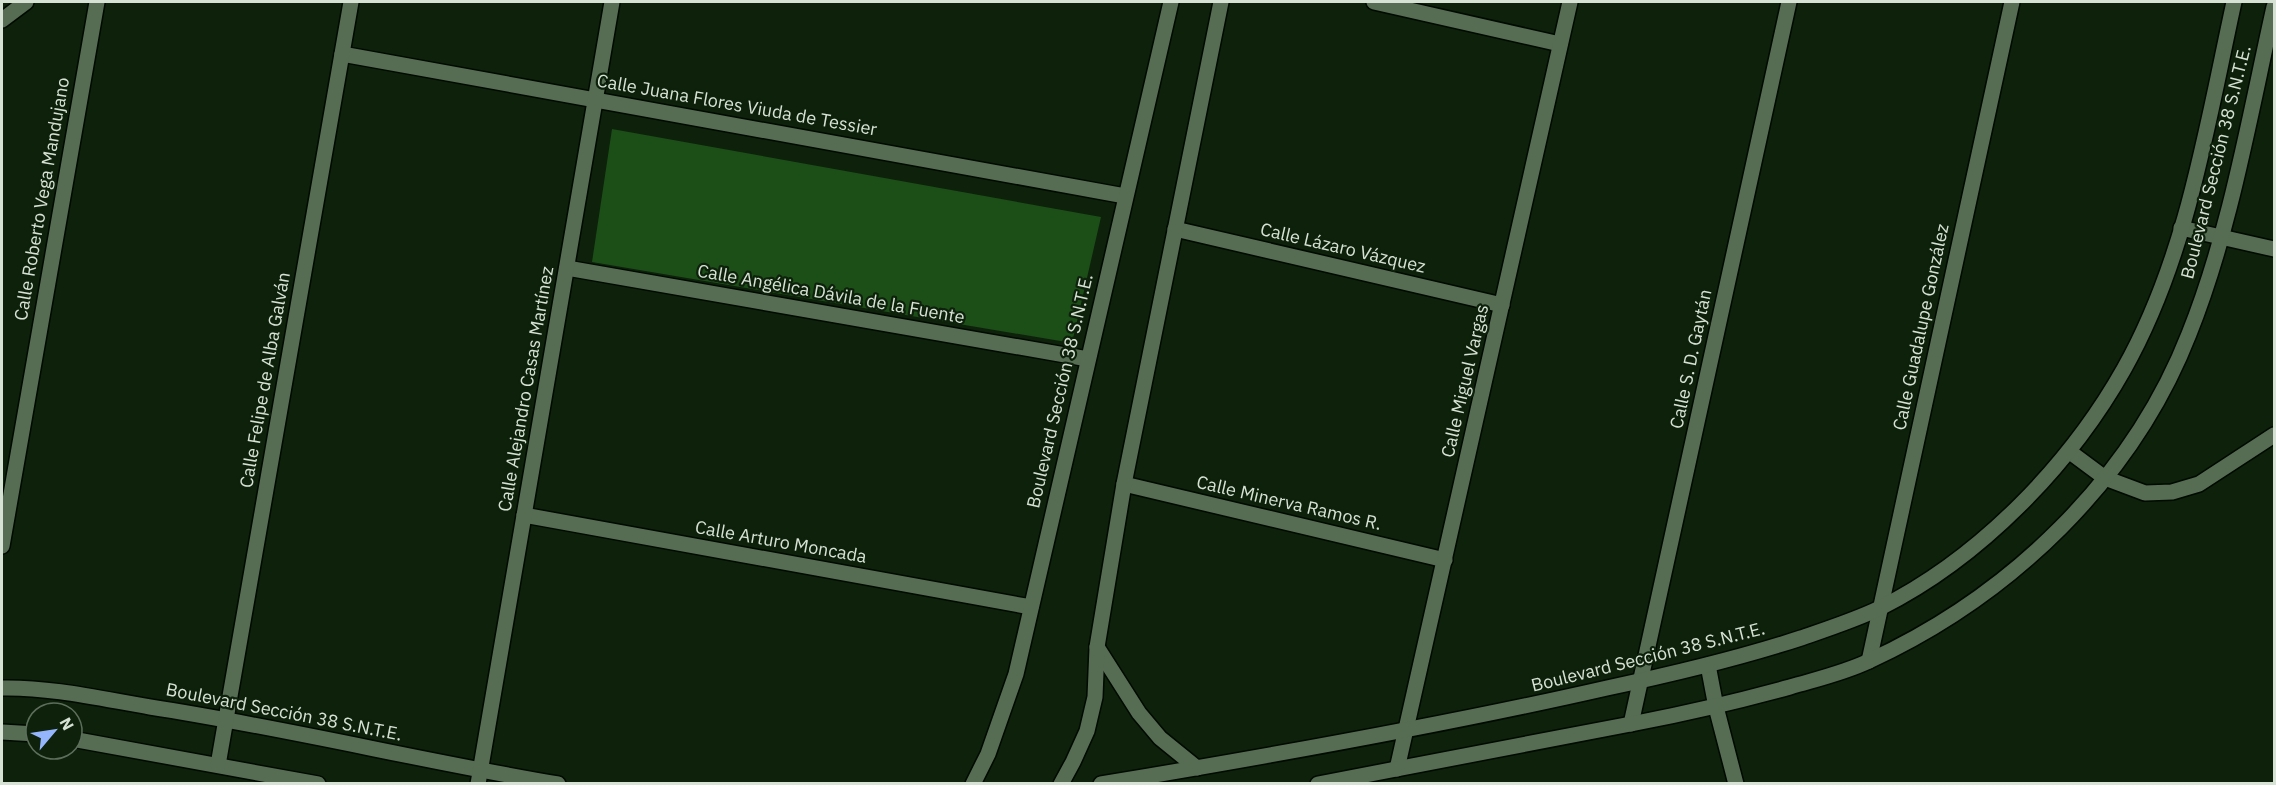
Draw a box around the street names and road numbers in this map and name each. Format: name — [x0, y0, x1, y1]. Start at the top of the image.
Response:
street label: Boulevard Sección 38 S.N.T.E. — [2175, 43, 2256, 281]
street label: Calle Juana Flores Viuda de Tessier — [595, 69, 879, 141]
street label: Calle Roberto Vega Mandujano — [9, 75, 74, 322]
street label: Calle Lázaro Vázquez — [1258, 217, 1428, 278]
street label: Calle Guadalupe González — [1887, 222, 1954, 432]
street label: Calle Angélica Dávila de la Fuente — [696, 259, 967, 328]
street label: Calle Alejandro Casas Martínez — [493, 264, 558, 513]
street label: Calle Felipe de Alba Galván — [234, 270, 295, 490]
street label: Boulevard Sección 38 S.N.T.E. — [1021, 271, 1098, 510]
street label: Calle S. D. Gaytán — [1664, 287, 1717, 431]
street label: Calle Miguel Vargas — [1436, 302, 1493, 460]
street label: Calle Minerva Ramos R. — [1194, 470, 1384, 535]
street label: Calle Arturo Moncada — [693, 515, 869, 568]
street label: Boulevard Sección 38 S.N.T.E. — [1529, 616, 1767, 697]
street label: Boulevard Sección 38 S.N.T.E. — [164, 677, 404, 746]

